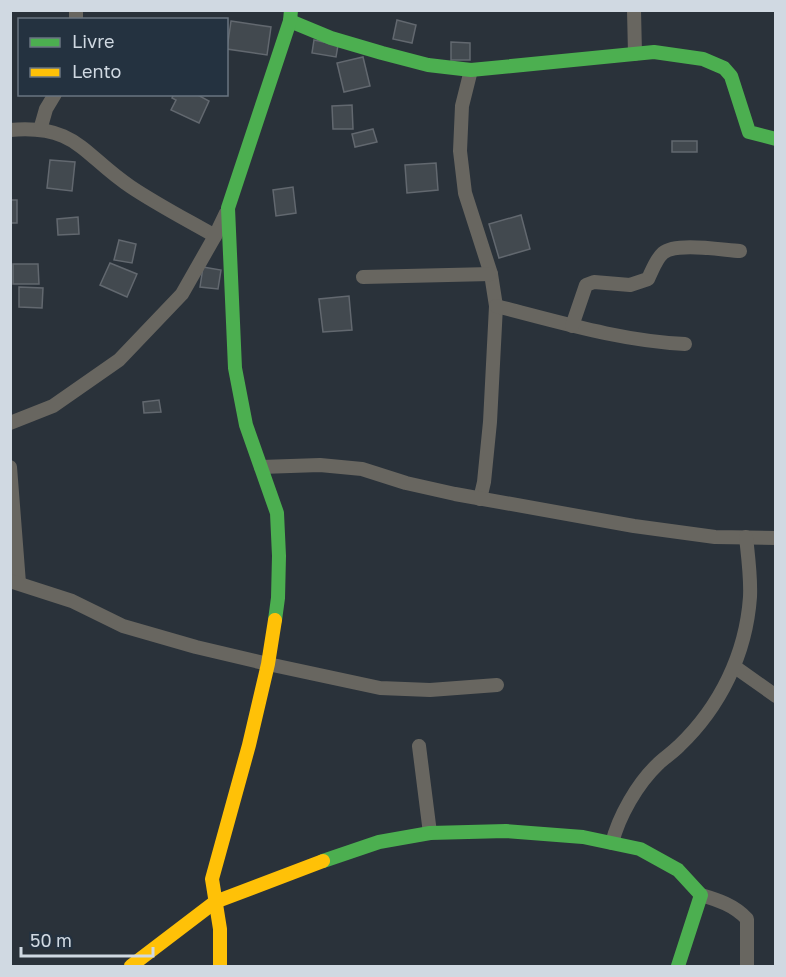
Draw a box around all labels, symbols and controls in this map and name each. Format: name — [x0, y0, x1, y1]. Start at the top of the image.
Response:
legend — [18, 18, 228, 96]
text: Livre — [72, 30, 114, 52]
text: Lento — [72, 60, 121, 82]
scale bar — [21, 920, 153, 958]
text: 50 m — [30, 929, 72, 951]

